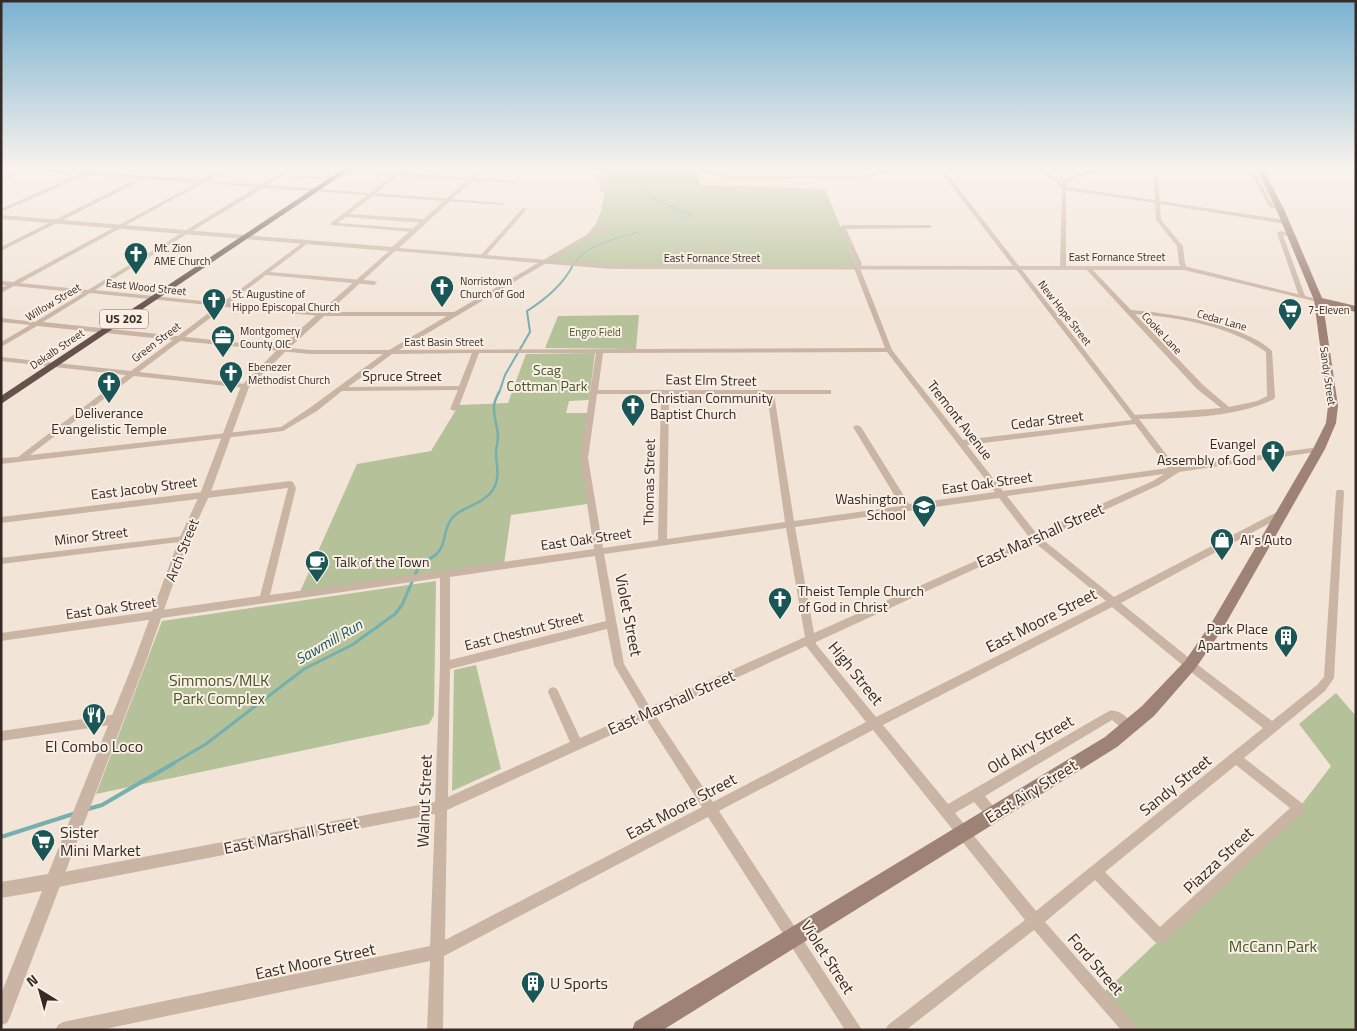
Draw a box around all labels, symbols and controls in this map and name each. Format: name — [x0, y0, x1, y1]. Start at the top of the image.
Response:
place label: Mt. Zion AME Church — [154, 240, 211, 269]
church icon: Mt. Zion AME Church — [123, 241, 149, 275]
street label: East Fornance Street — [1069, 249, 1165, 265]
street label: East Fornance Street — [664, 250, 760, 266]
place label: Norristown Church of God — [460, 273, 525, 302]
church icon: Norristown Church of God — [429, 274, 455, 308]
street label: East Wood Street — [105, 275, 187, 299]
street label: New Hope Street — [1034, 277, 1096, 349]
street label: Willow Street — [22, 279, 84, 325]
place label: St. Augustine of Hippo Episcopal Church — [232, 286, 340, 315]
church icon: St. Augustine of Hippo Episcopal Church — [201, 287, 227, 321]
supermarket icon: 7-Eleven — [1277, 297, 1303, 331]
place label: 7-Eleven — [1308, 302, 1350, 318]
street label: Cedar Lane — [1195, 305, 1249, 335]
street label: Cooke Lane — [1138, 308, 1186, 358]
road number: US 202 — [100, 310, 148, 328]
street label: Green Street — [128, 318, 184, 366]
place label: Montgomery County OIC — [240, 323, 301, 352]
office icon: Montgomery County OIC — [210, 324, 236, 358]
park label: Engro Field — [569, 324, 621, 340]
street label: Dekalb Street — [27, 325, 87, 373]
street label: East Basin Street — [404, 334, 484, 350]
street label: Sandy Street — [1316, 346, 1340, 407]
place label: Ebenezer Methodist Church — [248, 359, 330, 388]
park label: Scag Cottman Park — [507, 359, 588, 396]
church icon: Ebenezer Methodist Church — [218, 360, 244, 394]
street label: Spruce Street — [362, 365, 442, 386]
street label: East Elm Street — [665, 368, 757, 391]
church icon: Deliverance Evangelistic Temple — [96, 370, 122, 404]
street label: Tremont Avenue — [922, 375, 998, 464]
place label: Christian Community Baptist Church — [650, 387, 773, 424]
church icon: Christian Community Baptist Church — [620, 393, 646, 427]
place label: Deliverance Evangelistic Temple — [51, 402, 167, 439]
street label: Cedar Street — [1009, 405, 1085, 434]
place label: Evangel Assembly of God — [1157, 433, 1256, 470]
street label: Thomas Street — [637, 438, 660, 526]
church icon: Evangel Assembly of God — [1260, 439, 1286, 473]
street label: East Oak Street — [940, 466, 1034, 499]
street label: East Jacoby Street — [90, 471, 198, 504]
place label: Washington School — [835, 488, 906, 525]
school or university icon: Washington School — [911, 494, 937, 528]
street label: East Marshall Street — [973, 496, 1108, 574]
street label: Arch Street — [159, 515, 204, 584]
street label: Minor Street — [53, 521, 129, 550]
street label: East Oak Street — [539, 522, 633, 555]
shop icon: Al's Auto — [1209, 527, 1235, 561]
place label: Al's Auto — [1240, 529, 1292, 550]
cafe icon: Talk of the Town — [304, 549, 330, 583]
place label: Talk of the Town — [334, 551, 429, 572]
street label: Violet Street — [609, 572, 649, 659]
place label: Theist Temple Church of God in Christ — [798, 580, 924, 617]
street label: East Moore Street — [981, 581, 1101, 658]
church icon: Theist Temple Church of God in Christ — [767, 586, 793, 620]
street label: East Oak Street — [64, 591, 158, 624]
street label: East Chestnut Street — [462, 606, 586, 655]
water label: Sawmill Run — [291, 613, 367, 670]
place label: Park Place Apartments — [1198, 618, 1268, 655]
building icon: Park Place Apartments — [1273, 624, 1299, 658]
street label: High Street — [823, 636, 889, 710]
street label: East Marshall Street — [604, 663, 739, 741]
park label: Simmons/MLK Park Complex — [169, 668, 269, 710]
restaurant icon: El Combo Loco — [81, 702, 107, 736]
street label: Old Airy Street — [982, 708, 1078, 779]
place label: El Combo Loco — [45, 734, 143, 758]
street label: Sandy Street — [1134, 748, 1216, 821]
street label: East Airy Street — [980, 753, 1082, 829]
street label: Walnut Street — [410, 754, 438, 848]
street label: East Moore Street — [622, 767, 741, 845]
street label: East Marshall Street — [222, 810, 361, 860]
place label: Sister Mini Market — [60, 820, 141, 862]
street label: Piazza Street — [1178, 821, 1259, 899]
supermarket icon: Sister Mini Market — [30, 828, 56, 862]
street label: Violet Street — [795, 915, 861, 999]
street label: Ford Street — [1062, 928, 1130, 1001]
park label: McCann Park — [1229, 934, 1318, 958]
street label: East Moore Street — [253, 937, 377, 985]
north arrow — [15, 966, 65, 1016]
text: N — [22, 969, 42, 992]
building icon: U Sports — [520, 970, 546, 1004]
place label: U Sports — [550, 971, 608, 995]

